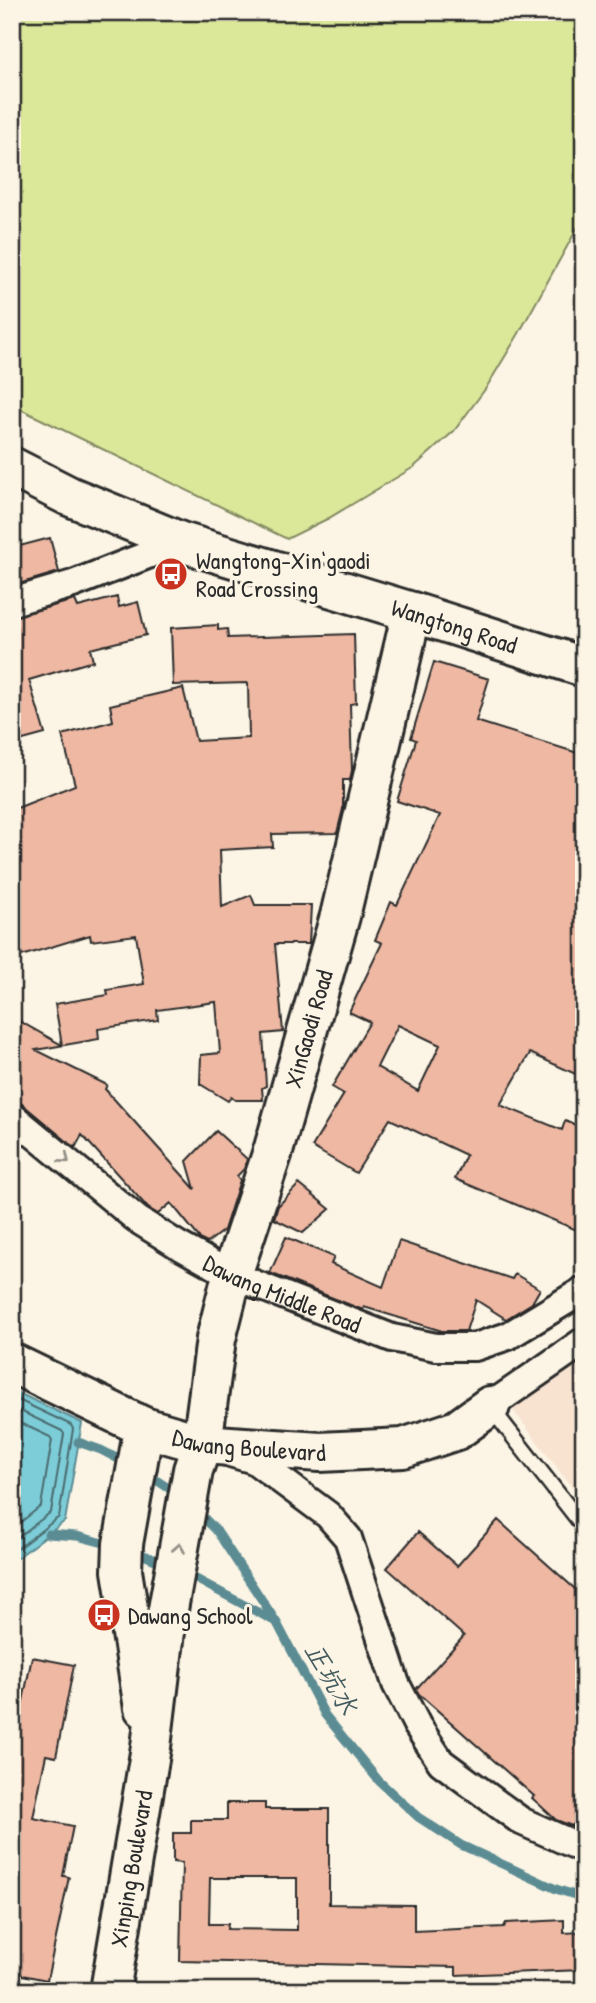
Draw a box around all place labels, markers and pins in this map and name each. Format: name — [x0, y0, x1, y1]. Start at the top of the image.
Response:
place label: Wangtong-Xin‘gaodi Road Crossing — [196, 544, 371, 604]
bus stop icon: Wangtong-Xin‘gaodi Road Crossing — [152, 555, 190, 593]
bus stop icon: Dawang School — [85, 1596, 123, 1634]
place label: Dawang School — [128, 1599, 253, 1631]

